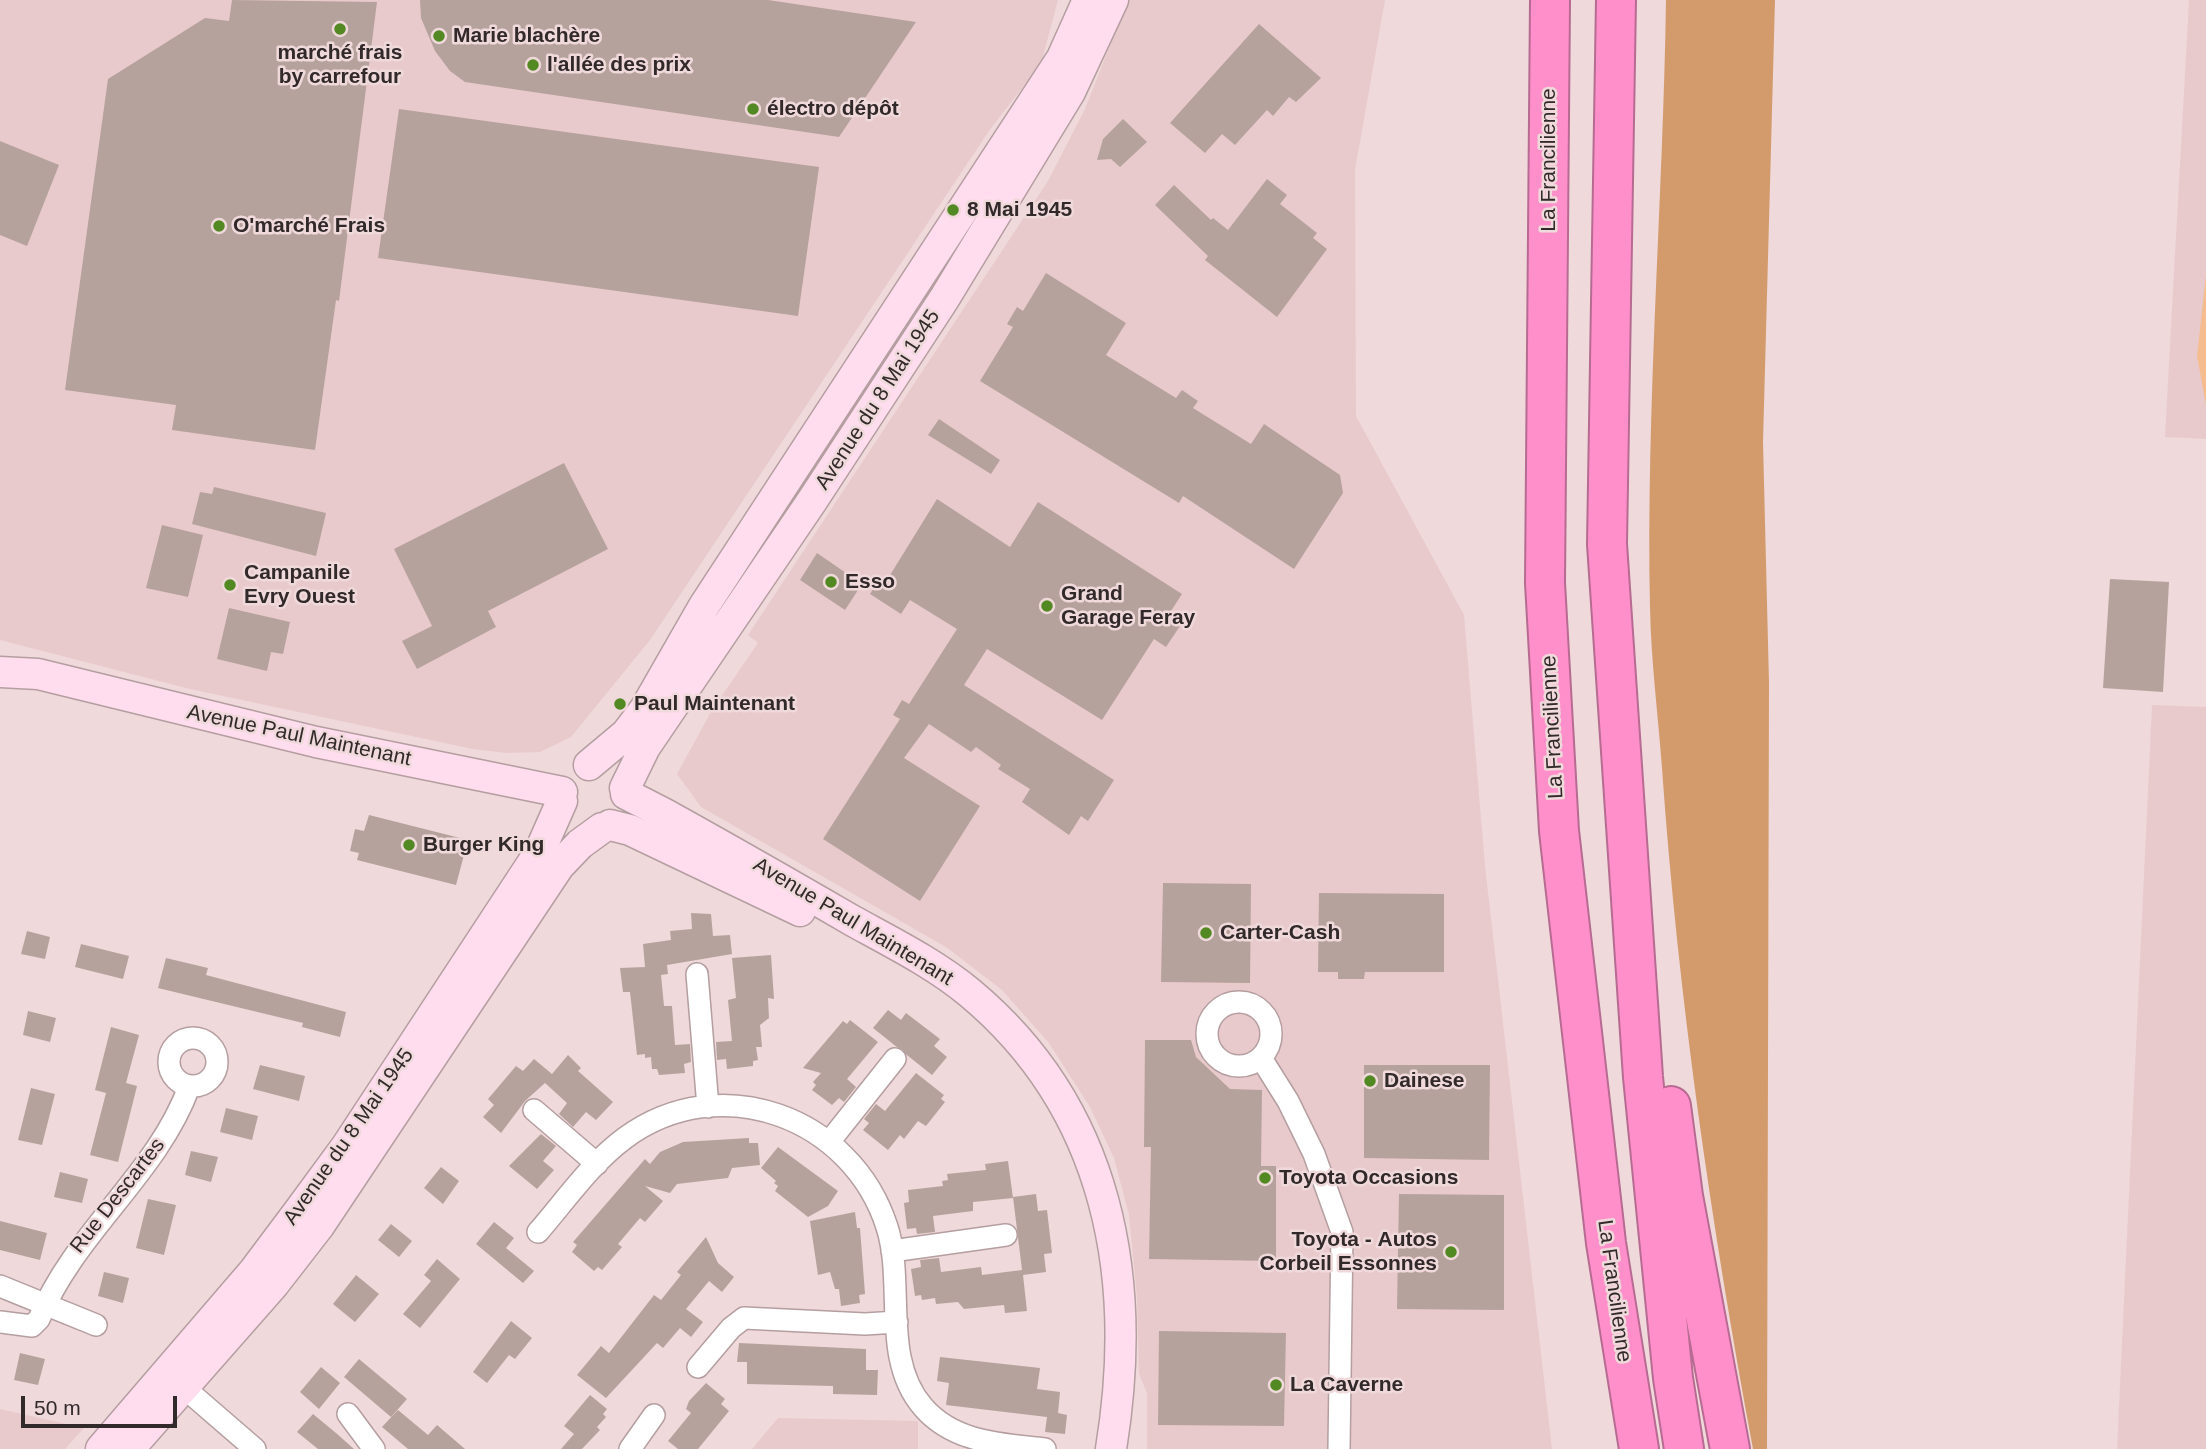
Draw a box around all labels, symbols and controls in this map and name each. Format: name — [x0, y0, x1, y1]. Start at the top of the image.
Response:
marker: marché frais by carrefour — [332, 21, 348, 37]
place label: Marie blachère — [453, 23, 600, 49]
marker: Marie blachère — [431, 28, 447, 44]
place label: marché frais by carrefour — [278, 40, 402, 90]
place label: l'allée des prix — [547, 52, 691, 78]
marker: l'allée des prix — [525, 57, 541, 73]
street label: La Francilienne — [1536, 88, 1562, 232]
place label: électro dépôt — [767, 96, 899, 122]
marker: électro dépôt — [745, 101, 761, 117]
place label: 8 Mai 1945 — [967, 197, 1072, 223]
marker: 8 Mai 1945 — [945, 202, 961, 218]
place label: O'marché Frais — [233, 213, 385, 239]
marker: O'marché Frais — [211, 218, 227, 234]
street label: Avenue du 8 Mai 1945 — [810, 305, 946, 495]
place label: Campanile Evry Ouest — [244, 560, 355, 610]
place label: Esso — [845, 569, 895, 595]
marker: Esso — [823, 574, 839, 590]
marker: Campanile Evry Ouest — [222, 577, 238, 593]
place label: Grand Garage Feray — [1061, 581, 1195, 631]
marker: Grand Garage Feray — [1039, 598, 1055, 614]
street label: La Francilienne — [1537, 655, 1569, 799]
place label: Paul Maintenant — [634, 691, 795, 717]
marker: Paul Maintenant — [612, 696, 628, 712]
street label: Avenue Paul Maintenant — [185, 700, 413, 772]
place label: Burger King — [423, 832, 544, 858]
marker: Burger King — [401, 837, 417, 853]
street label: Avenue Paul Maintenant — [749, 852, 957, 992]
place label: Carter-Cash — [1220, 920, 1340, 946]
marker: Carter-Cash — [1198, 925, 1214, 941]
street label: Avenue du 8 Mai 1945 — [279, 1044, 419, 1230]
place label: Dainese — [1384, 1068, 1465, 1094]
marker: Dainese — [1362, 1073, 1378, 1089]
street label: Rue Descartes — [65, 1134, 171, 1258]
place label: Toyota Occasions — [1279, 1165, 1458, 1191]
marker: Toyota Occasions — [1257, 1170, 1273, 1186]
street label: La Francilienne — [1592, 1218, 1636, 1364]
place label: Toyota - Autos Corbeil Essonnes — [1260, 1227, 1437, 1277]
marker: Toyota - Autos Corbeil Essonnes — [1443, 1244, 1459, 1260]
place label: La Caverne — [1290, 1372, 1403, 1398]
marker: La Caverne — [1268, 1377, 1284, 1393]
scale bar — [24, 1382, 180, 1426]
text: 50 m — [34, 1396, 81, 1419]

